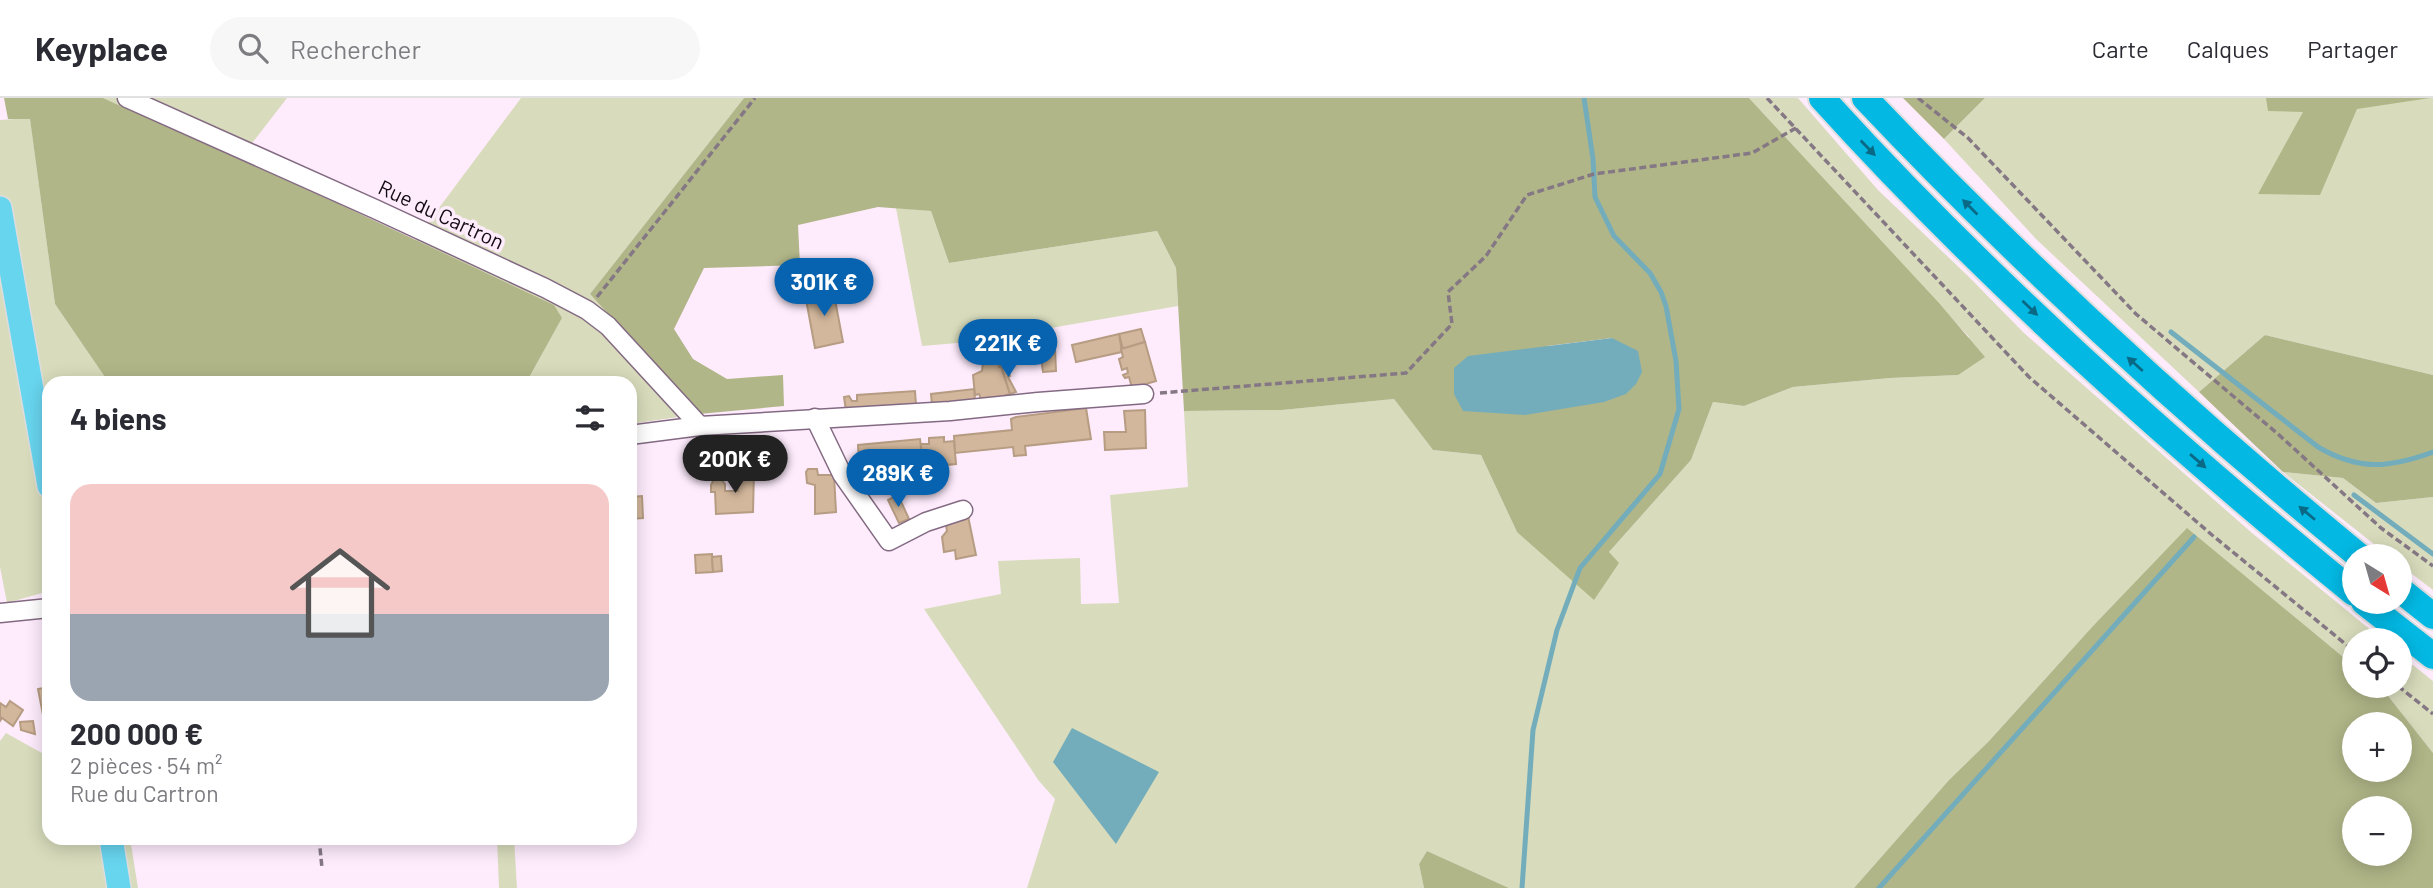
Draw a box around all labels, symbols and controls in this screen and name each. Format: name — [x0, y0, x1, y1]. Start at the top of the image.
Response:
search box — [210, 17, 700, 80]
text: Keyplace — [35, 28, 168, 68]
icon: search — [234, 29, 272, 67]
text: Rechercher — [290, 33, 421, 64]
text: Carte — [2092, 34, 2149, 63]
text: Calques — [2187, 34, 2269, 63]
text: Partager — [2307, 34, 2398, 63]
one-way arrow — [1860, 139, 1876, 156]
street label: Rue du Cartron — [375, 174, 508, 254]
one-way arrow — [1962, 198, 1979, 215]
pin: 301K € — [767, 258, 881, 318]
text: 301K € — [791, 267, 858, 295]
one-way arrow — [2021, 300, 2038, 316]
pin: 221K € — [951, 320, 1065, 379]
text: 221K € — [974, 328, 1042, 356]
one-way arrow — [2126, 356, 2144, 372]
icon: filters — [571, 399, 609, 437]
text: 4 biens — [70, 400, 167, 436]
pin: 200K € — [678, 436, 792, 495]
text: 200K € — [699, 444, 771, 472]
pin: 289K € — [841, 450, 955, 509]
one-way arrow — [2189, 453, 2207, 469]
text: 289K € — [862, 458, 934, 486]
one-way arrow — [2298, 506, 2315, 521]
icon: home — [277, 530, 403, 656]
north arrow — [2342, 544, 2412, 614]
map controls — [2342, 544, 2412, 866]
button: locate — [2342, 628, 2412, 698]
button: + — [2342, 712, 2412, 782]
text: 200 000 € — [70, 715, 203, 751]
text: 2 pièces · 54 m² — [70, 751, 222, 779]
text: Rue du Cartron — [70, 779, 219, 807]
button: − — [2342, 796, 2412, 866]

